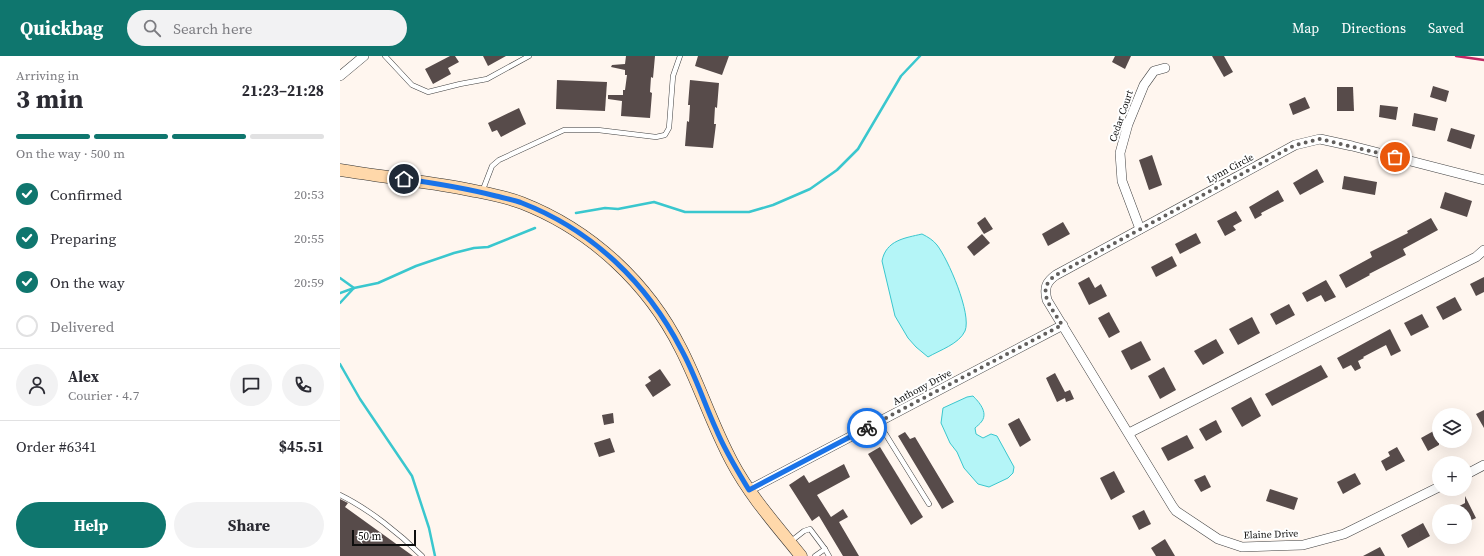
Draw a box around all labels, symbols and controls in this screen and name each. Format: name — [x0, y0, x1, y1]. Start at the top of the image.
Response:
search box — [127, 10, 407, 46]
text: Quickbag — [20, 15, 103, 41]
icon: search — [141, 17, 163, 39]
text: Search here — [173, 18, 252, 39]
text: Map — [1292, 18, 1319, 38]
text: Directions — [1341, 18, 1406, 38]
text: Saved — [1428, 18, 1464, 38]
text: Arriving in — [16, 67, 79, 84]
text: 21:23–21:28 — [242, 80, 324, 101]
text: 3 min — [16, 81, 83, 117]
street label: Cedar Court — [1106, 88, 1136, 144]
pin — [1378, 140, 1412, 174]
text: On the way · 500 m — [16, 145, 125, 162]
icon: bag — [1384, 146, 1406, 168]
street label: Lynn Circle — [1204, 150, 1256, 186]
pin — [387, 162, 421, 196]
icon: home — [393, 168, 415, 190]
icon: check — [16, 183, 38, 205]
text: Confirmed — [50, 184, 122, 205]
text: 20:53 — [294, 186, 324, 203]
icon: check — [16, 227, 38, 249]
text: Preparing — [50, 228, 116, 249]
text: 20:55 — [294, 230, 324, 247]
icon: check — [16, 271, 38, 293]
text: On the way — [50, 272, 125, 293]
text: 20:59 — [294, 274, 324, 291]
text: Delivered — [50, 316, 114, 337]
button: person — [16, 364, 58, 406]
button: chat — [230, 364, 272, 406]
button: phone — [282, 364, 324, 406]
text: Alex — [68, 366, 99, 387]
street label: Anthony Drive — [890, 366, 954, 408]
text: Courier · 4.7 — [68, 387, 139, 404]
courier — [847, 408, 887, 448]
map controls — [1432, 408, 1472, 544]
button: layers — [1432, 408, 1472, 448]
icon: bike — [856, 417, 878, 439]
text: Order #6341 — [16, 436, 97, 457]
text: $45.51 — [279, 436, 324, 457]
button: + — [1432, 456, 1472, 496]
button: Help — [16, 502, 166, 548]
button: Share — [174, 502, 324, 548]
button: − — [1432, 504, 1472, 544]
street label: Elaine Drive — [1243, 527, 1299, 541]
scale bar — [352, 528, 416, 547]
text: 50 m — [358, 529, 381, 544]

